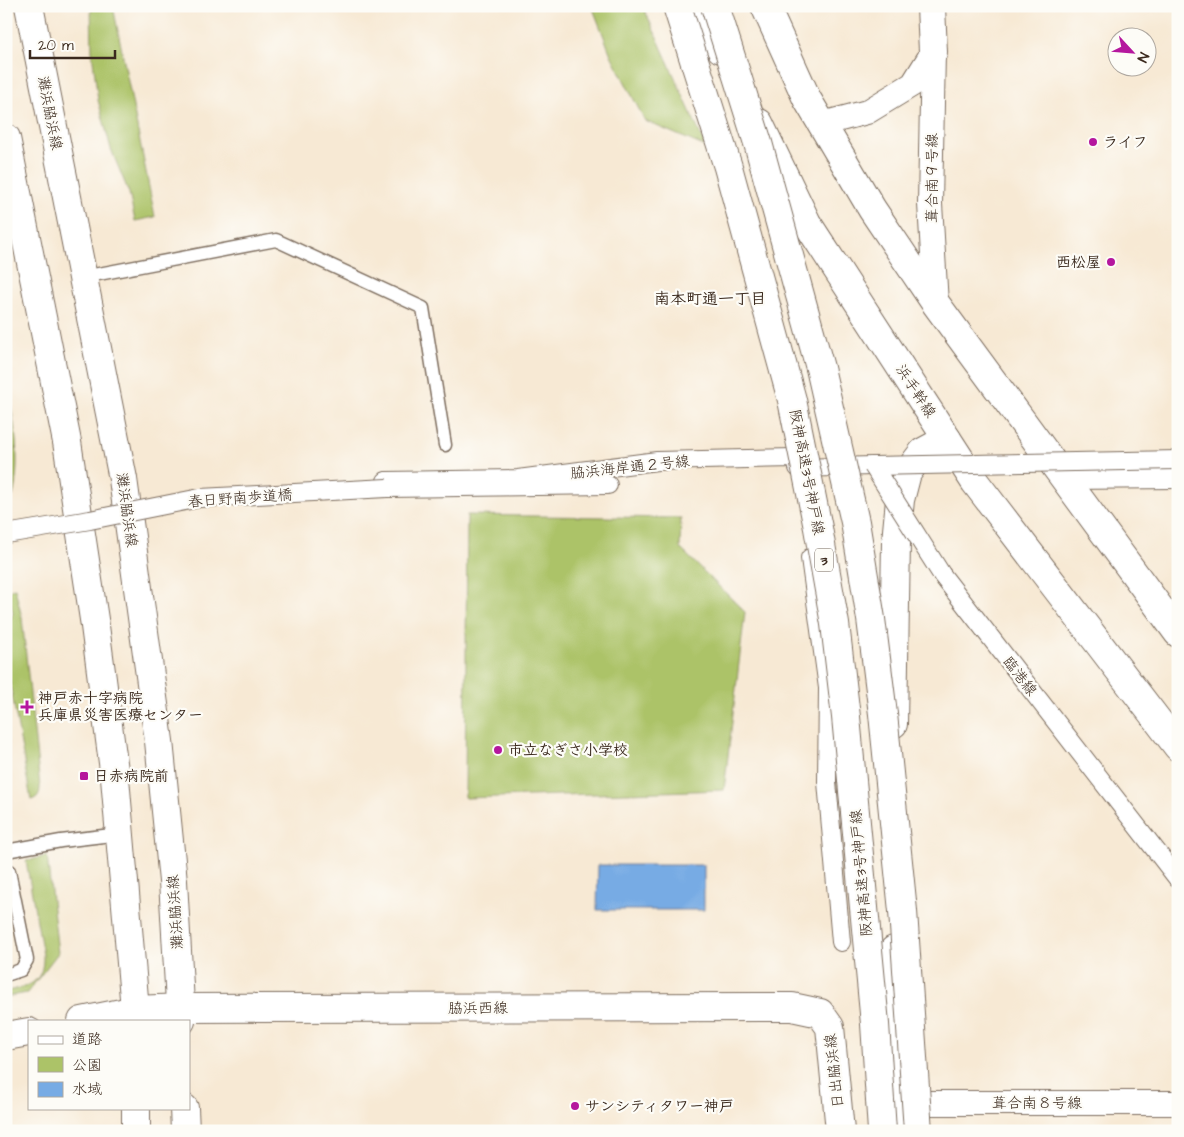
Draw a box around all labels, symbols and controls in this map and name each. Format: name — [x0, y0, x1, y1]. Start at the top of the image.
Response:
scale bar — [30, 28, 115, 60]
north arrow — [1106, 28, 1156, 78]
text: 20 m — [38, 35, 74, 56]
text: N — [1132, 49, 1154, 66]
street label: 灘浜脇浜線 — [32, 74, 67, 152]
place label: ライフ — [1103, 132, 1148, 153]
street label: 葺合南９号線 — [922, 133, 943, 223]
marker: ライフ — [1087, 136, 1099, 148]
place label: 西松屋 — [1056, 252, 1101, 273]
marker: 西松屋 — [1105, 256, 1117, 268]
district label: 南本町通一丁目 — [654, 288, 766, 310]
street label: 浜手幹線 — [890, 360, 941, 422]
street label: 阪神高速3号神戸線 — [784, 407, 829, 537]
street label: 脇浜海岸通２号線 — [569, 451, 691, 484]
street label: 灘浜脇浜線 — [111, 471, 142, 549]
street label: 春日野南歩道橋 — [187, 484, 293, 513]
road number: 3 — [815, 548, 833, 572]
street label: 臨港線 — [997, 652, 1042, 701]
place label: 神戸赤十字病院 兵庫県災害医療センター — [38, 688, 203, 726]
marker: 神戸赤十字病院 兵庫県災害医療センター — [20, 700, 34, 714]
place label: 市立なぎさ小学校 — [508, 740, 628, 761]
marker: 市立なぎさ小学校 — [492, 744, 504, 756]
place label: 日赤病院前 — [94, 766, 169, 787]
marker: 日赤病院前 — [78, 770, 90, 782]
street label: 阪神高速3号神戸線 — [845, 808, 878, 937]
street label: 灘浜脇浜線 — [162, 874, 189, 950]
street label: 脇浜西線 — [448, 998, 508, 1019]
legend — [28, 1020, 190, 1110]
text: 道路 — [72, 1029, 102, 1050]
street label: 日出脇浜線 — [820, 1033, 849, 1109]
text: 公園 — [72, 1055, 102, 1076]
text: 水域 — [72, 1079, 102, 1100]
street label: 葺合南８号線 — [992, 1093, 1082, 1114]
place label: サンシティタワー神戸 — [585, 1096, 734, 1117]
marker: サンシティタワー神戸 — [569, 1100, 581, 1112]

